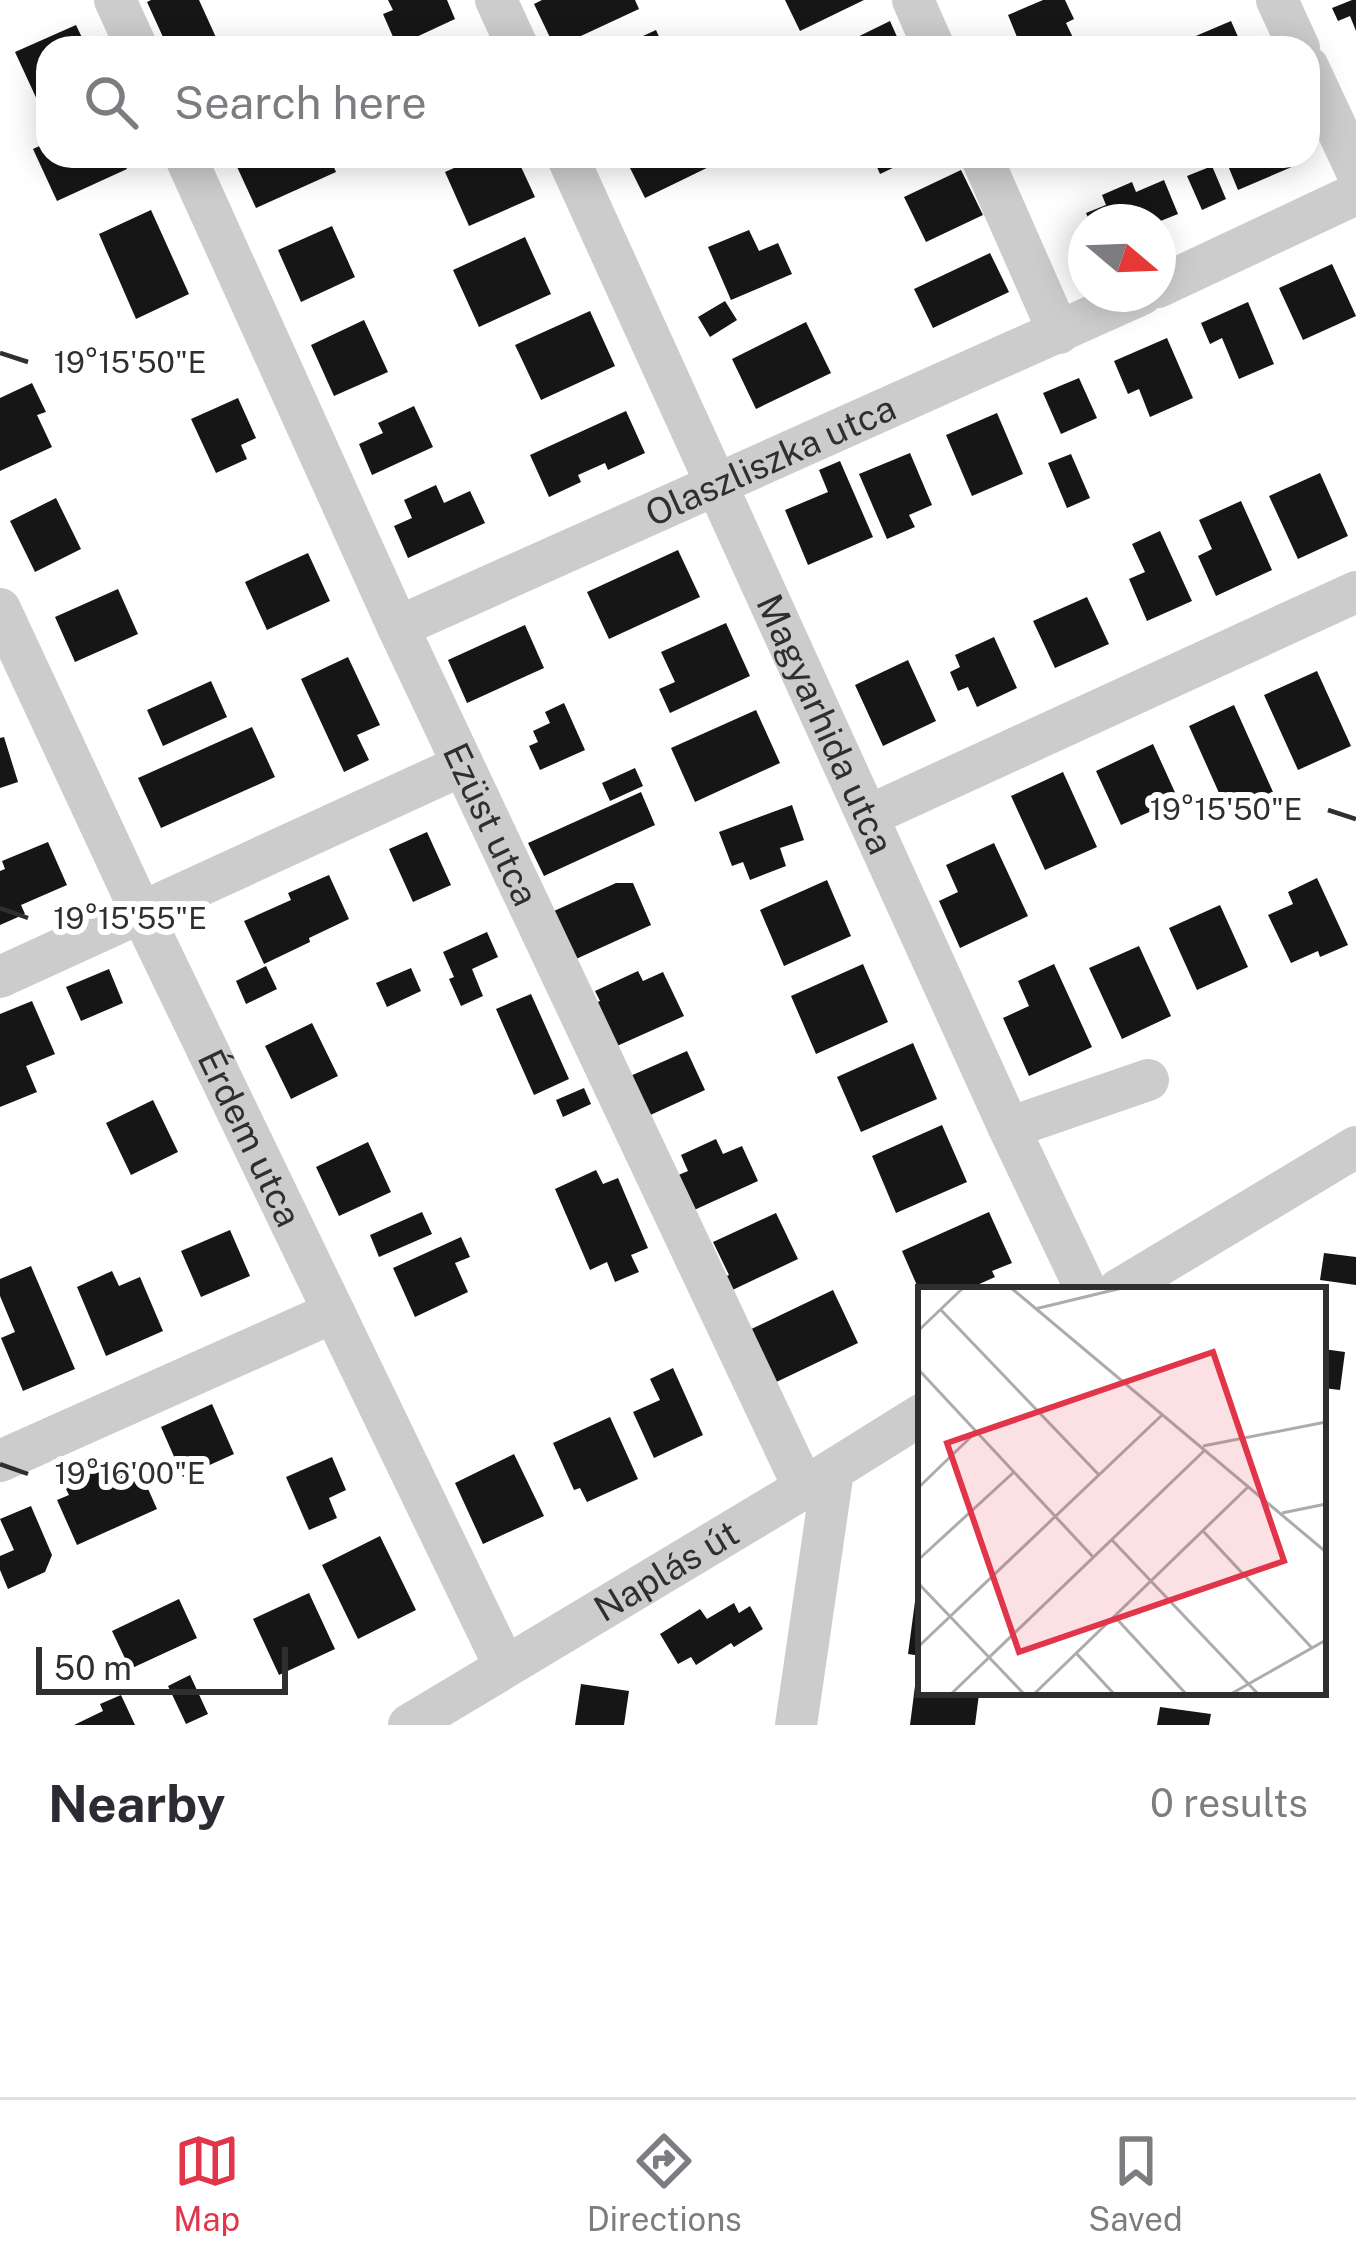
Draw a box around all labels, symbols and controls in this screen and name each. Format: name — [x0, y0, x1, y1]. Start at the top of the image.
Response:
search box — [36, 36, 1320, 168]
icon: search — [78, 69, 144, 135]
text: Search here — [174, 76, 427, 129]
north arrow — [1068, 204, 1176, 312]
text: 19°15'50"E — [54, 344, 206, 380]
street label: Olaszliszka utca — [639, 386, 902, 534]
street label: Magyarhida utca — [748, 588, 902, 860]
street label: Ezüst utca — [435, 736, 547, 912]
text: 19°15'50"E — [1150, 791, 1302, 827]
text: 19°15'55"E — [53, 900, 207, 936]
street label: Érdem utca — [189, 1043, 310, 1233]
inset map — [918, 1287, 1326, 1695]
text: 19°16'00"E — [54, 1455, 206, 1491]
street label: Naplás út — [587, 1511, 746, 1630]
scale bar — [36, 1641, 288, 1694]
text: 50 m — [54, 1649, 132, 1687]
text: Nearby — [48, 1774, 225, 1833]
text: 0 results — [1150, 1780, 1308, 1826]
tab: Map — [173, 2128, 240, 2238]
tab: Directions — [587, 2128, 742, 2238]
tab: Saved — [1088, 2128, 1183, 2238]

